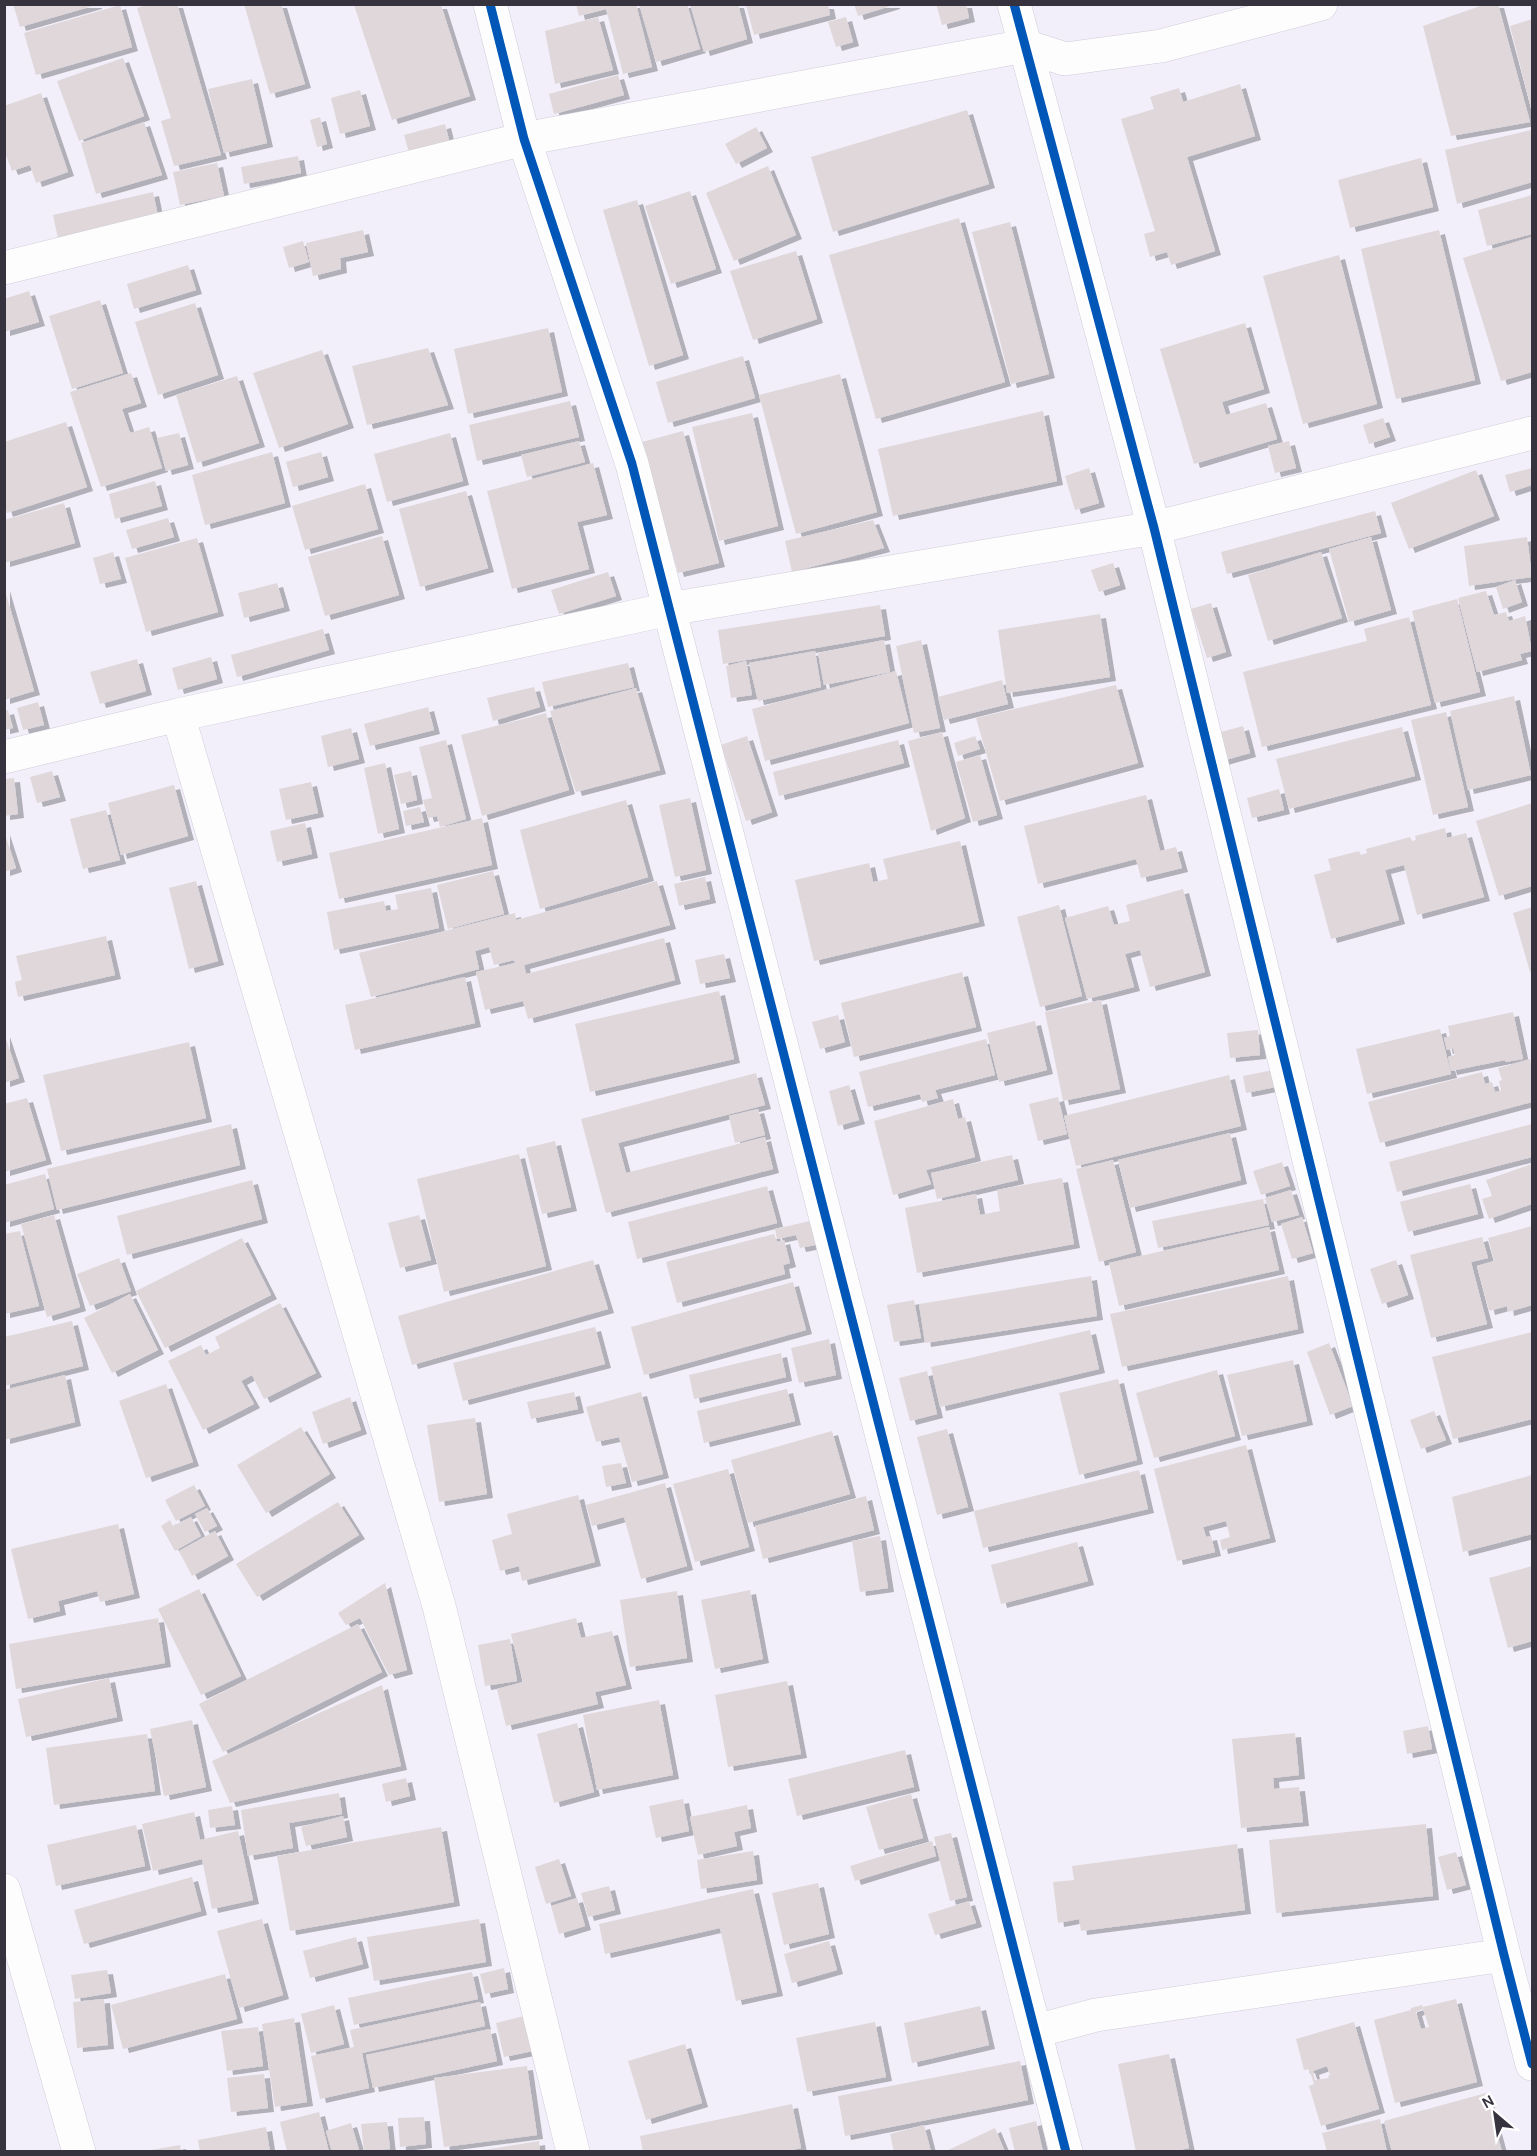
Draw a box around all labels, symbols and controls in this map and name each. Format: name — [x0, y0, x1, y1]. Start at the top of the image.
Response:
north arrow — [1465, 2084, 1525, 2144]
text: N — [1478, 2090, 1498, 2112]

